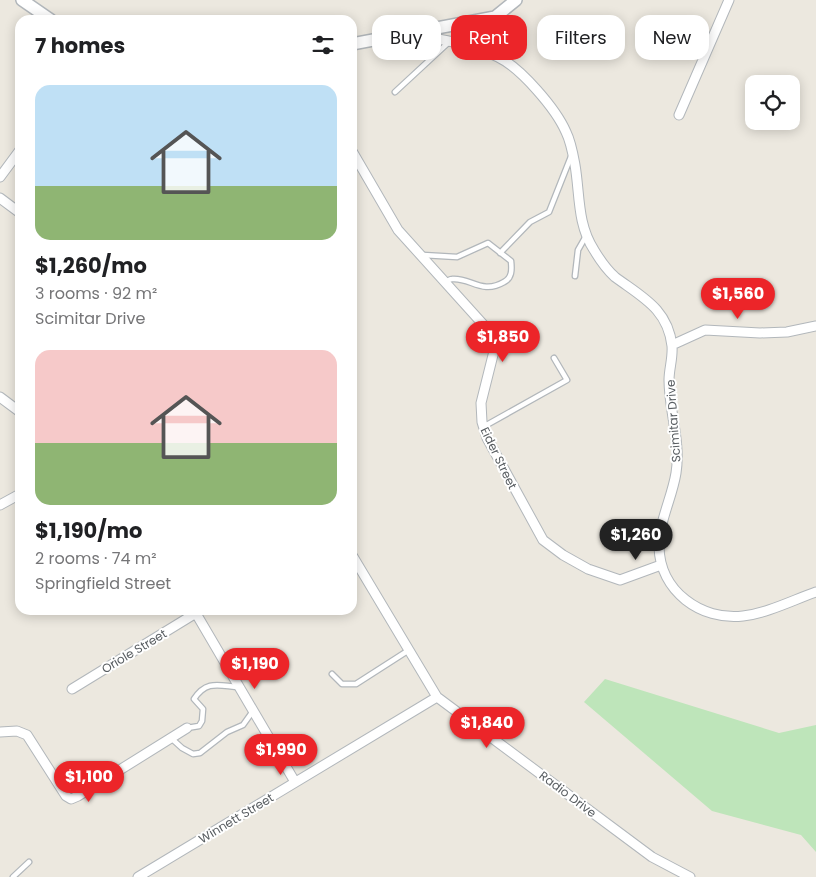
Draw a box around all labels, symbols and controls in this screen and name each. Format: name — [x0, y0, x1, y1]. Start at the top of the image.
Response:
chip: Buy — [372, 15, 441, 60]
chip: Rent — [451, 15, 527, 60]
chip: Filters — [537, 15, 625, 60]
chip: New — [635, 15, 709, 60]
text: 7 homes — [35, 31, 125, 60]
icon: filters — [309, 31, 337, 59]
map controls — [745, 75, 800, 130]
button: locate — [745, 75, 800, 130]
icon: home — [141, 117, 231, 207]
text: $1,260/mo — [35, 251, 147, 280]
pin: $1,560 — [697, 278, 779, 320]
text: 3 rooms · 92 m² — [35, 282, 157, 305]
text: $1,560 — [712, 282, 764, 305]
text: Scimitar Drive — [35, 307, 145, 330]
pin: $1,850 — [462, 320, 544, 363]
text: $1,850 — [477, 325, 529, 348]
street label: Scimitar Drive — [662, 379, 684, 463]
icon: home — [141, 382, 231, 472]
street label: Eider Street — [477, 424, 521, 492]
text: $1,190/mo — [35, 516, 142, 545]
pin: $1,260 — [595, 518, 677, 561]
text: $1,260 — [611, 523, 661, 546]
text: 2 rooms · 74 m² — [35, 547, 157, 570]
text: Springfield Street — [35, 572, 171, 595]
street label: Oriole Street — [98, 625, 170, 677]
pin: $1,190 — [214, 648, 296, 690]
text: $1,190 — [231, 652, 279, 675]
pin: $1,840 — [446, 706, 528, 749]
text: $1,840 — [461, 711, 513, 734]
pin: $1,990 — [240, 734, 322, 776]
text: $1,990 — [255, 738, 307, 761]
pin: $1,100 — [48, 760, 130, 803]
text: $1,100 — [65, 765, 113, 788]
street label: Radio Drive — [536, 767, 600, 821]
street label: Winnett Street — [195, 789, 277, 847]

